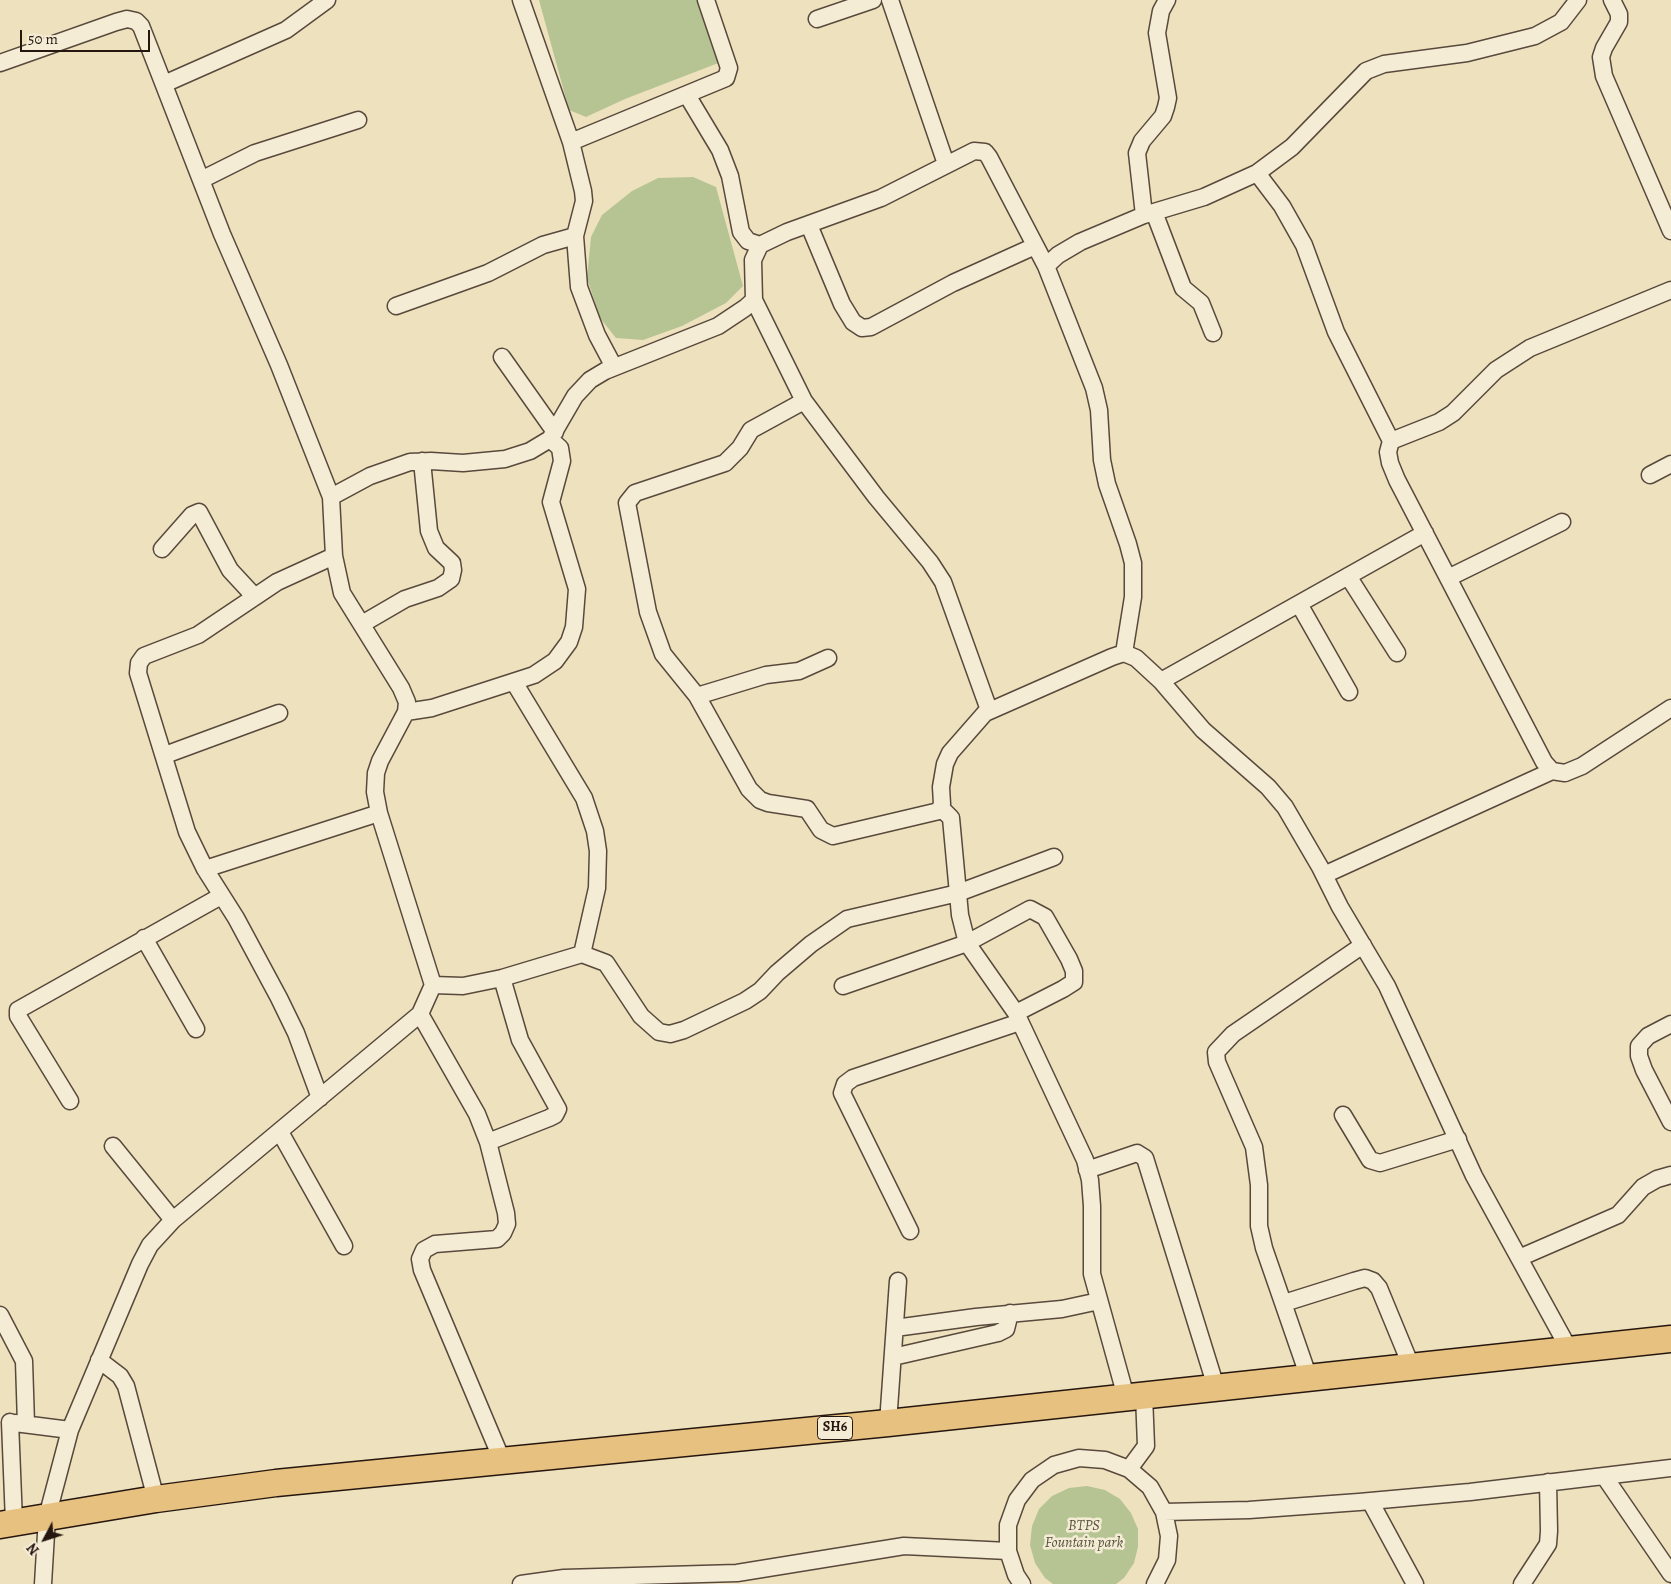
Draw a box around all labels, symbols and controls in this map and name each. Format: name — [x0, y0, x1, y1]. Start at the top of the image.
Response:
scale bar — [22, 20, 152, 52]
text: 50 m — [28, 29, 58, 49]
road number: SH6 — [818, 1416, 852, 1440]
north arrow — [20, 1514, 70, 1564]
park label: BTPS Fountain park — [1045, 1517, 1123, 1552]
text: N — [23, 1539, 44, 1559]

